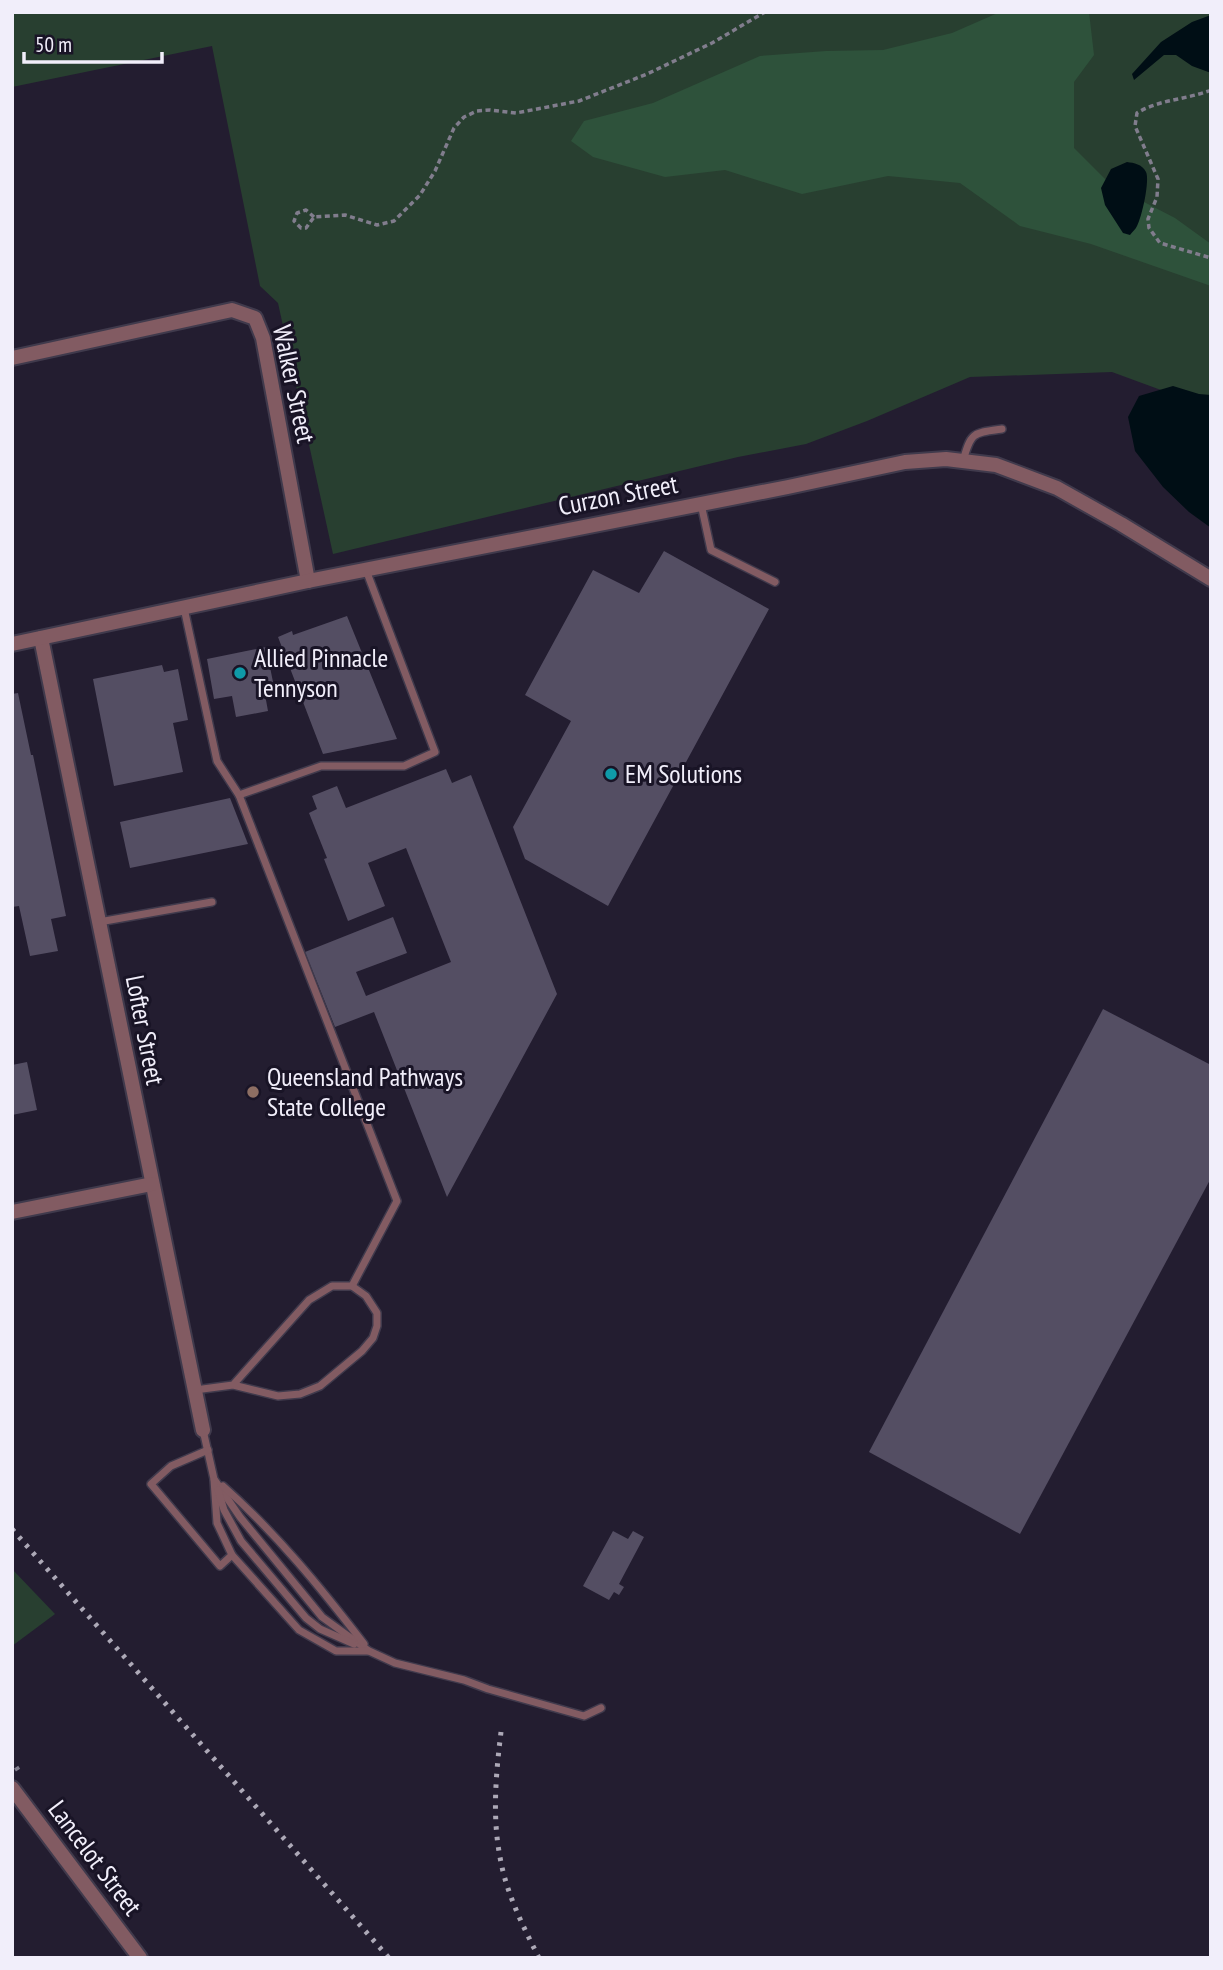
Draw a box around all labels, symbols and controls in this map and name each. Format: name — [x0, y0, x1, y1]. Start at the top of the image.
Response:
scale bar — [24, 21, 163, 65]
text: 50 m — [35, 31, 72, 58]
street label: Walker Street — [266, 322, 323, 446]
street label: Curzon Street — [555, 467, 680, 522]
place label: Allied Pinnacle Tennyson — [254, 641, 388, 704]
marker: Allied Pinnacle Tennyson — [232, 665, 248, 681]
place label: EM Solutions — [625, 757, 742, 790]
marker: EM Solutions — [603, 766, 619, 782]
street label: Lofter Street — [119, 972, 172, 1088]
place label: Queensland Pathways State College — [267, 1060, 463, 1123]
marker: Queensland Pathways State College — [245, 1084, 261, 1100]
street label: Lancelot Street — [41, 1794, 149, 1922]

